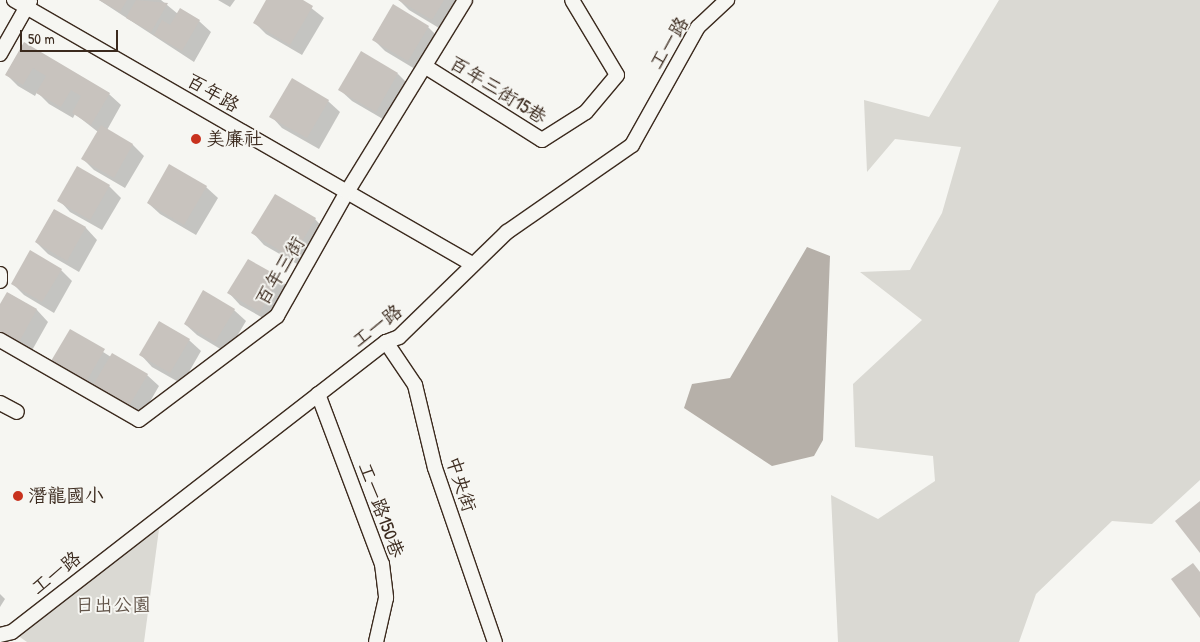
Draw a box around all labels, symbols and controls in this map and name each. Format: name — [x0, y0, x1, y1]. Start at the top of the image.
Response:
street label: 工一路 — [645, 13, 693, 73]
scale bar — [22, 20, 120, 52]
text: 50 m — [28, 28, 55, 49]
street label: 百年三街15巷 — [445, 51, 551, 129]
street label: 百年路 — [183, 69, 243, 117]
place label: 美廉社 — [206, 128, 263, 150]
marker: 美廉社 — [190, 133, 202, 145]
street label: 百年三街 — [251, 233, 309, 309]
street label: 工一路 — [347, 300, 407, 352]
street label: 中央街 — [441, 453, 481, 515]
street label: 工一路150巷 — [353, 459, 409, 561]
place label: 潛龍國小 — [28, 485, 104, 507]
marker: 潛龍國小 — [12, 490, 24, 502]
street label: 工一路 — [27, 546, 85, 600]
park label: 日出公園 — [75, 594, 151, 616]

